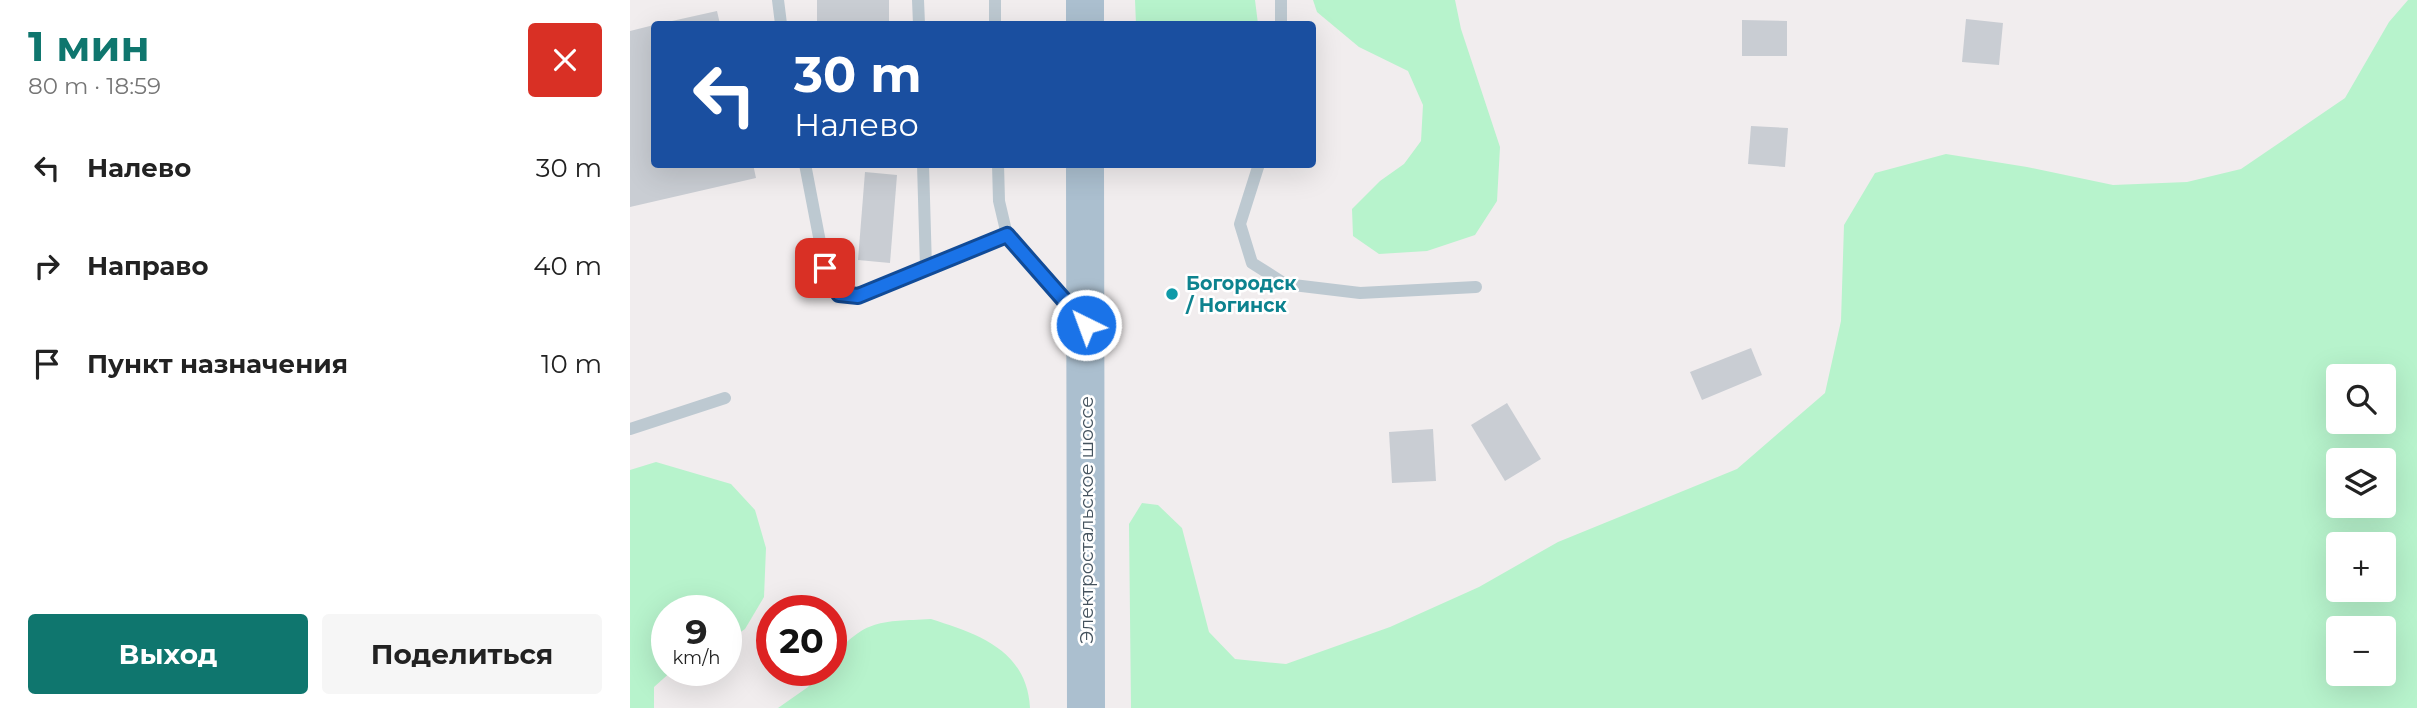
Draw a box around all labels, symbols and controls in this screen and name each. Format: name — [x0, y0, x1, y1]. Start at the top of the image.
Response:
text: 1 мин — [28, 20, 150, 72]
button: close — [528, 23, 602, 97]
text: 30 m — [794, 45, 922, 104]
icon: left — [679, 49, 770, 140]
text: 80 m · 18:59 — [28, 72, 161, 100]
text: Налево — [794, 105, 919, 144]
icon: left — [28, 149, 66, 187]
text: Налево — [87, 152, 191, 184]
text: 30 m — [536, 152, 602, 184]
pin — [795, 238, 855, 298]
icon: right — [28, 247, 66, 285]
icon: arrive — [806, 249, 844, 287]
text: Направо — [87, 250, 208, 282]
text: 40 m — [533, 250, 602, 282]
place label: Богородск / Ногинск — [1185, 272, 1297, 317]
marker: Богородск / Ногинск — [1164, 286, 1180, 302]
position arrow — [1049, 288, 1123, 362]
icon: arrive — [28, 345, 66, 383]
text: Пункт назначения — [87, 348, 348, 380]
text: 10 m — [541, 348, 602, 380]
map controls — [2326, 364, 2396, 686]
button: search — [2326, 364, 2396, 434]
street label: Электростальское шоссе — [1075, 396, 1098, 644]
button: layers — [2326, 448, 2396, 518]
button: + — [2326, 532, 2396, 602]
speed limit sign: 20 — [756, 595, 847, 686]
text: 9 — [685, 610, 708, 653]
button: Выход — [28, 614, 308, 694]
button: Поделиться — [322, 614, 602, 694]
button: − — [2326, 616, 2396, 686]
text: km/h — [672, 647, 721, 669]

